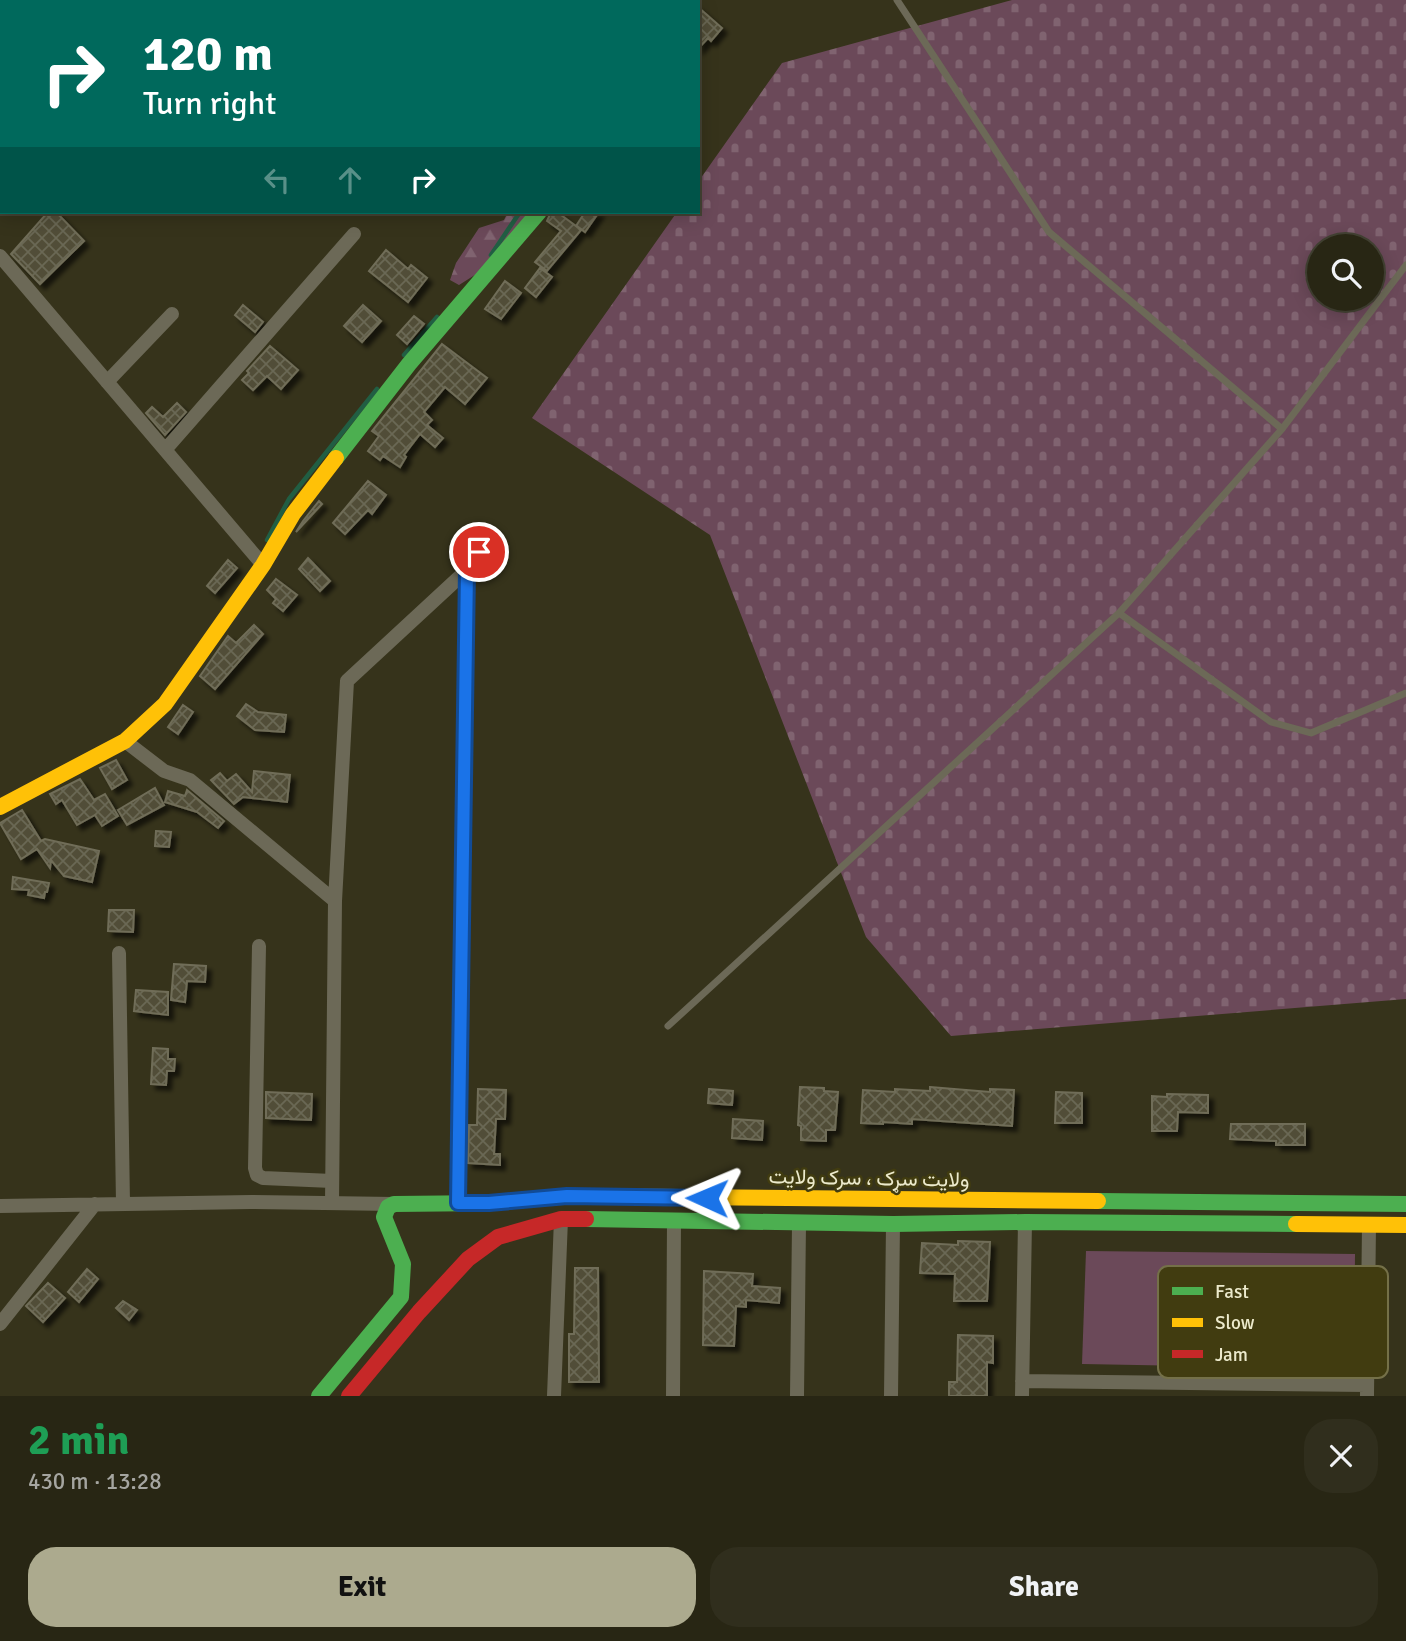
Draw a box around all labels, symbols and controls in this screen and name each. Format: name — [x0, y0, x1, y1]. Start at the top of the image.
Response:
text: 120 m — [143, 24, 273, 84]
icon: right — [28, 28, 119, 119]
text: Turn right — [143, 84, 276, 123]
icon: left — [258, 161, 296, 199]
icon: ahead — [331, 161, 369, 199]
icon: right — [404, 161, 442, 199]
map controls — [1307, 234, 1384, 311]
button: search — [1307, 234, 1384, 311]
pin — [449, 522, 509, 582]
icon: arrive — [460, 533, 498, 571]
position arrow — [670, 1161, 744, 1235]
street label: ولایت سړک ، سرک ولایت — [768, 1163, 970, 1194]
legend — [1158, 1266, 1388, 1378]
text: Fast — [1215, 1280, 1249, 1304]
text: Slow — [1215, 1311, 1255, 1335]
text: Jam — [1215, 1343, 1248, 1367]
text: 2 min — [28, 1415, 129, 1466]
button: close — [1304, 1419, 1378, 1493]
text: 430 m · 13:28 — [28, 1467, 162, 1496]
button: Exit — [28, 1547, 696, 1627]
button: Share — [710, 1547, 1378, 1627]

